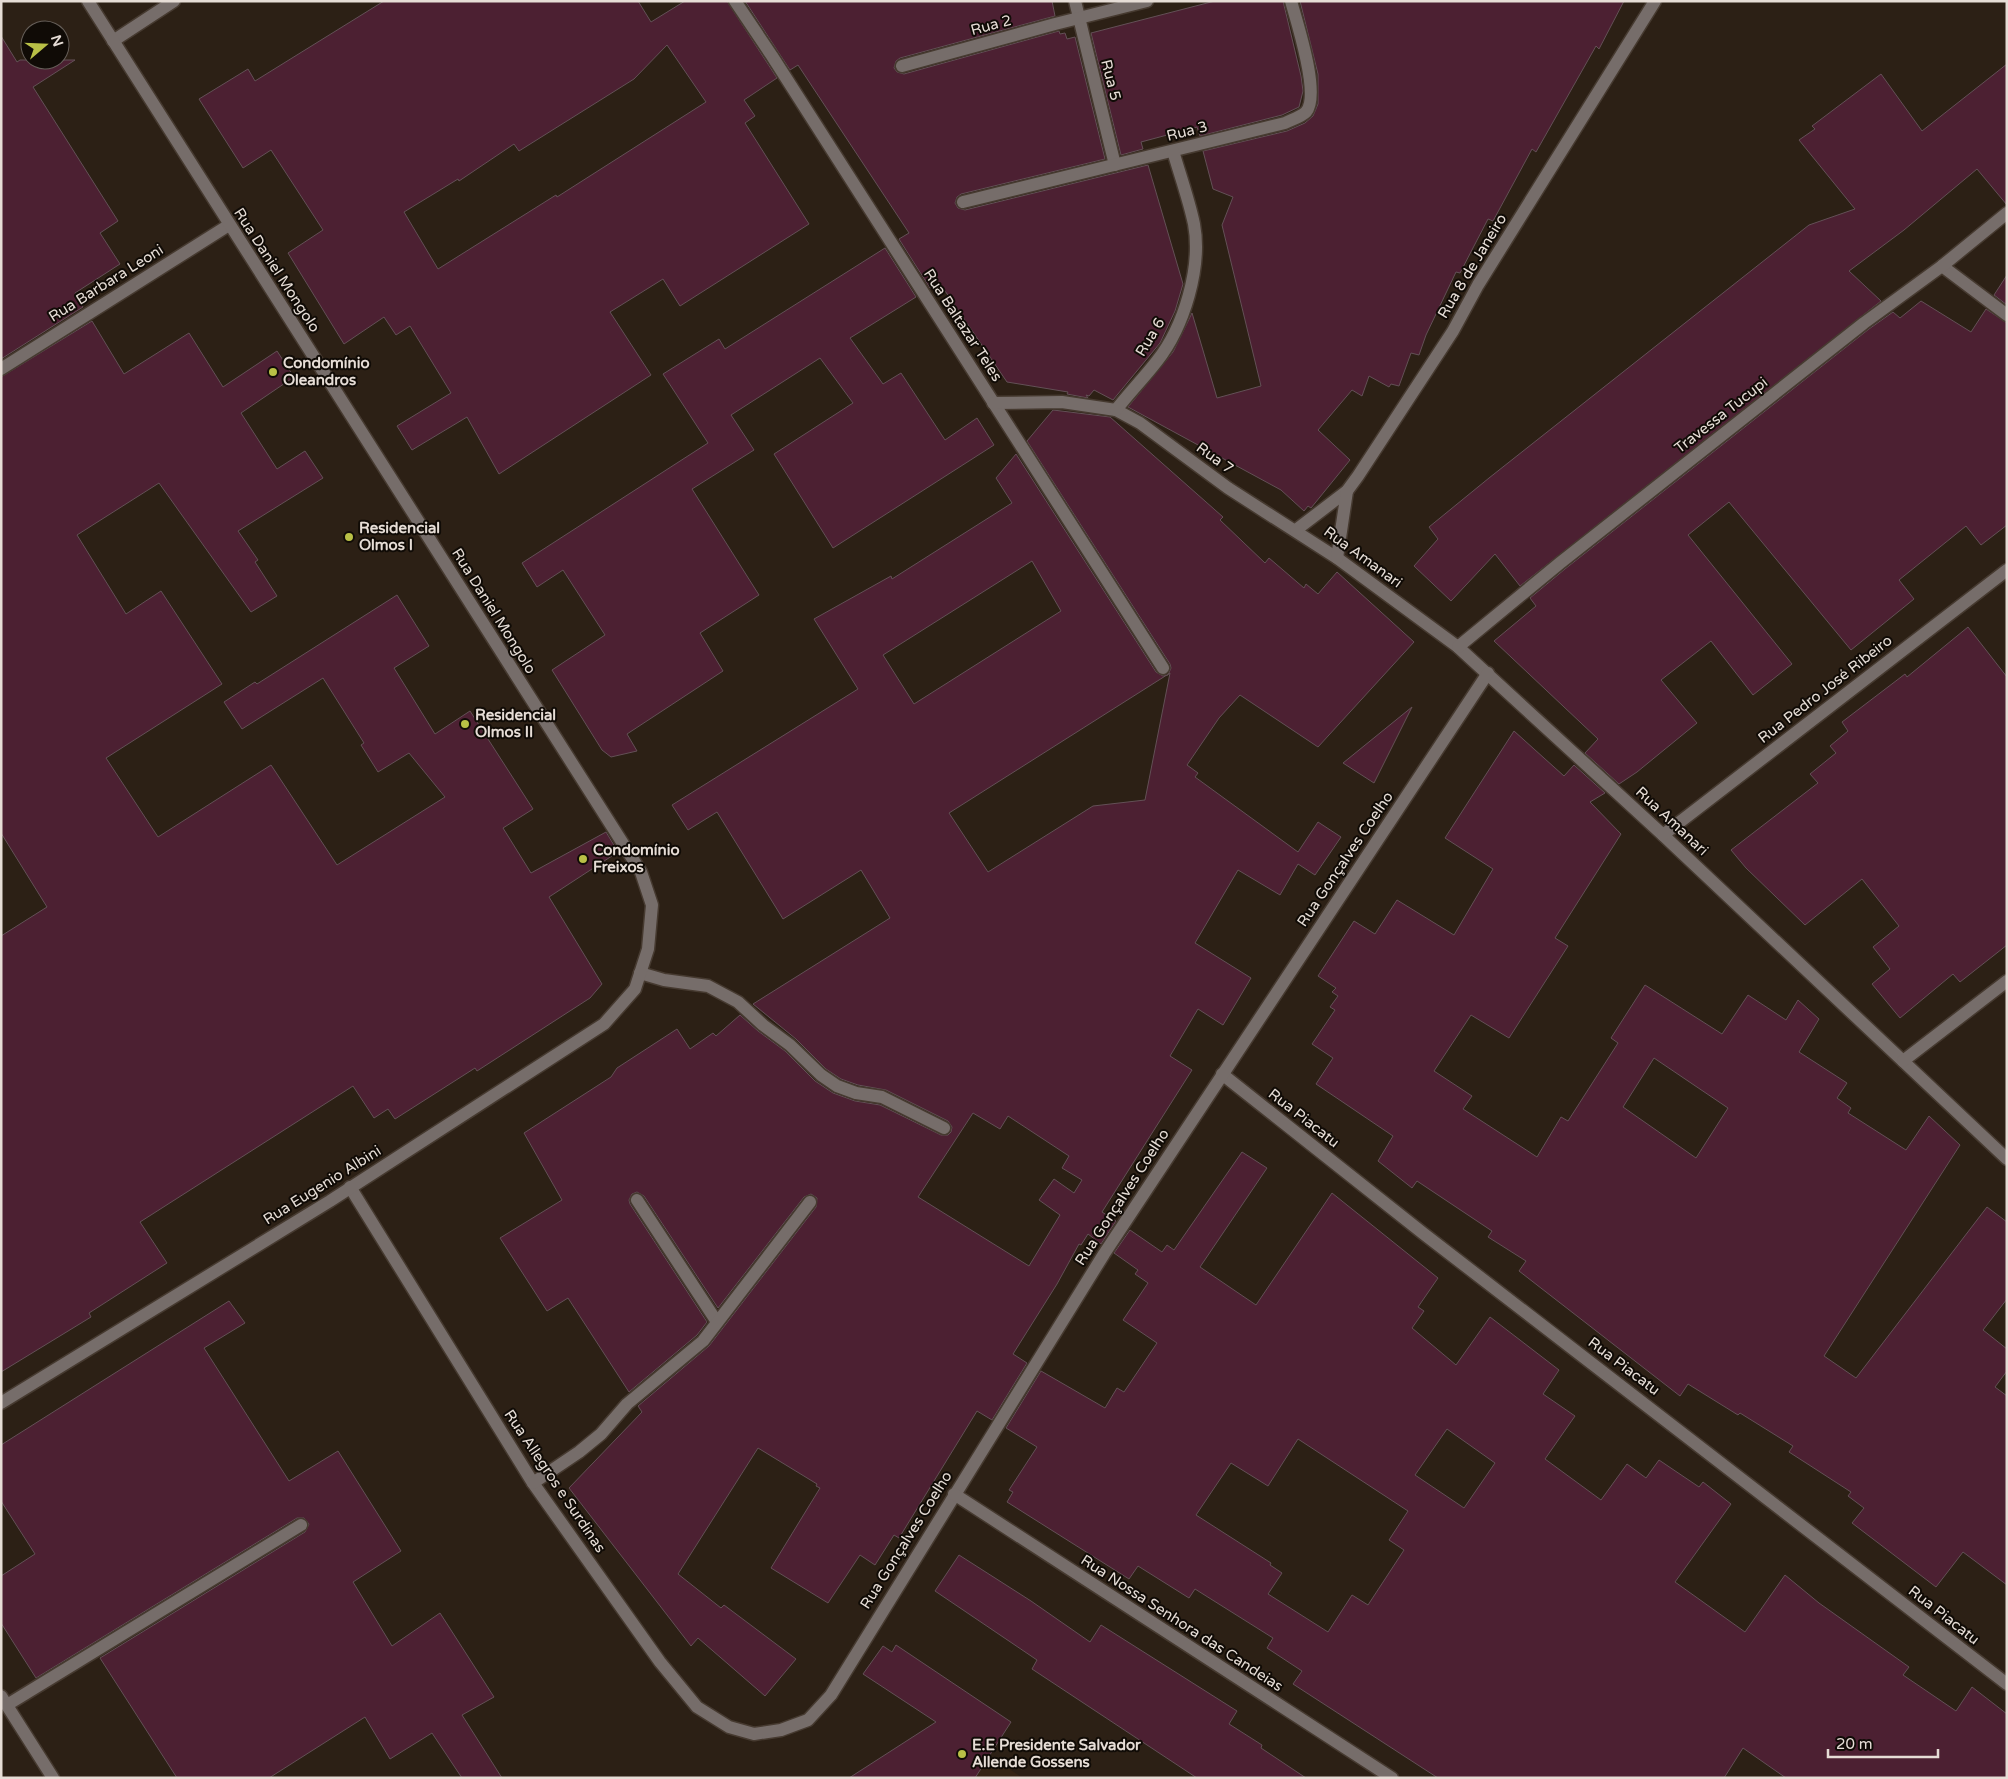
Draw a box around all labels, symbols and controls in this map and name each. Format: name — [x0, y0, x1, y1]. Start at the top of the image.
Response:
street label: Rua 2 — [969, 11, 1013, 39]
north arrow — [20, 20, 70, 70]
text: N — [47, 33, 67, 49]
street label: Rua 5 — [1097, 58, 1125, 102]
street label: Rua 3 — [1165, 117, 1209, 145]
street label: Rua Daniel Mongolo — [230, 204, 324, 336]
street label: Rua 8 de Janeiro — [1434, 210, 1510, 322]
street label: Rua Barbara Leoni — [45, 240, 167, 326]
street label: Rua Baltazar Teles — [920, 265, 1006, 385]
street label: Rua 6 — [1132, 315, 1168, 359]
place label: Condomínio Oleandros — [283, 354, 370, 389]
marker: Condomínio Oleandros — [267, 366, 279, 378]
street label: Travessa Tucupi — [1671, 373, 1771, 457]
street label: Rua 7 — [1193, 438, 1237, 478]
place label: Residencial Olmos I — [359, 519, 440, 554]
street label: Rua Amanari — [1320, 523, 1406, 591]
marker: Residencial Olmos I — [343, 531, 355, 543]
street label: Rua Daniel Mongolo — [448, 545, 540, 677]
street label: Rua Pedro José Ribeiro — [1754, 631, 1896, 747]
place label: Residencial Olmos II — [475, 706, 556, 741]
marker: Residencial Olmos II — [459, 718, 471, 730]
street label: Rua Amanari — [1632, 783, 1712, 859]
street label: Rua Gonçalves Coelho — [1293, 788, 1397, 930]
place label: Condomínio Freixos — [593, 841, 680, 876]
marker: Condomínio Freixos — [577, 853, 589, 865]
street label: Rua Piacatu — [1265, 1085, 1343, 1151]
street label: Rua Gonçalves Coelho — [1071, 1125, 1173, 1269]
street label: Rua Eugenio Albini — [260, 1141, 384, 1229]
street label: Rua Piacatu — [1584, 1333, 1664, 1399]
street label: Rua Allegros e Surdinas — [500, 1406, 610, 1556]
street label: Rua Gonçalves Coelho — [856, 1468, 956, 1612]
street label: Rua Nossa Senhora das Candeias — [1078, 1551, 1286, 1695]
street label: Rua Piacatu — [1905, 1582, 1983, 1648]
scale bar — [1828, 1726, 1938, 1758]
text: 20 m — [1836, 1735, 1873, 1753]
place label: E.E Presidente Salvador Allende Gossens — [972, 1736, 1141, 1771]
marker: E.E Presidente Salvador Allende Gossens — [956, 1748, 968, 1760]

